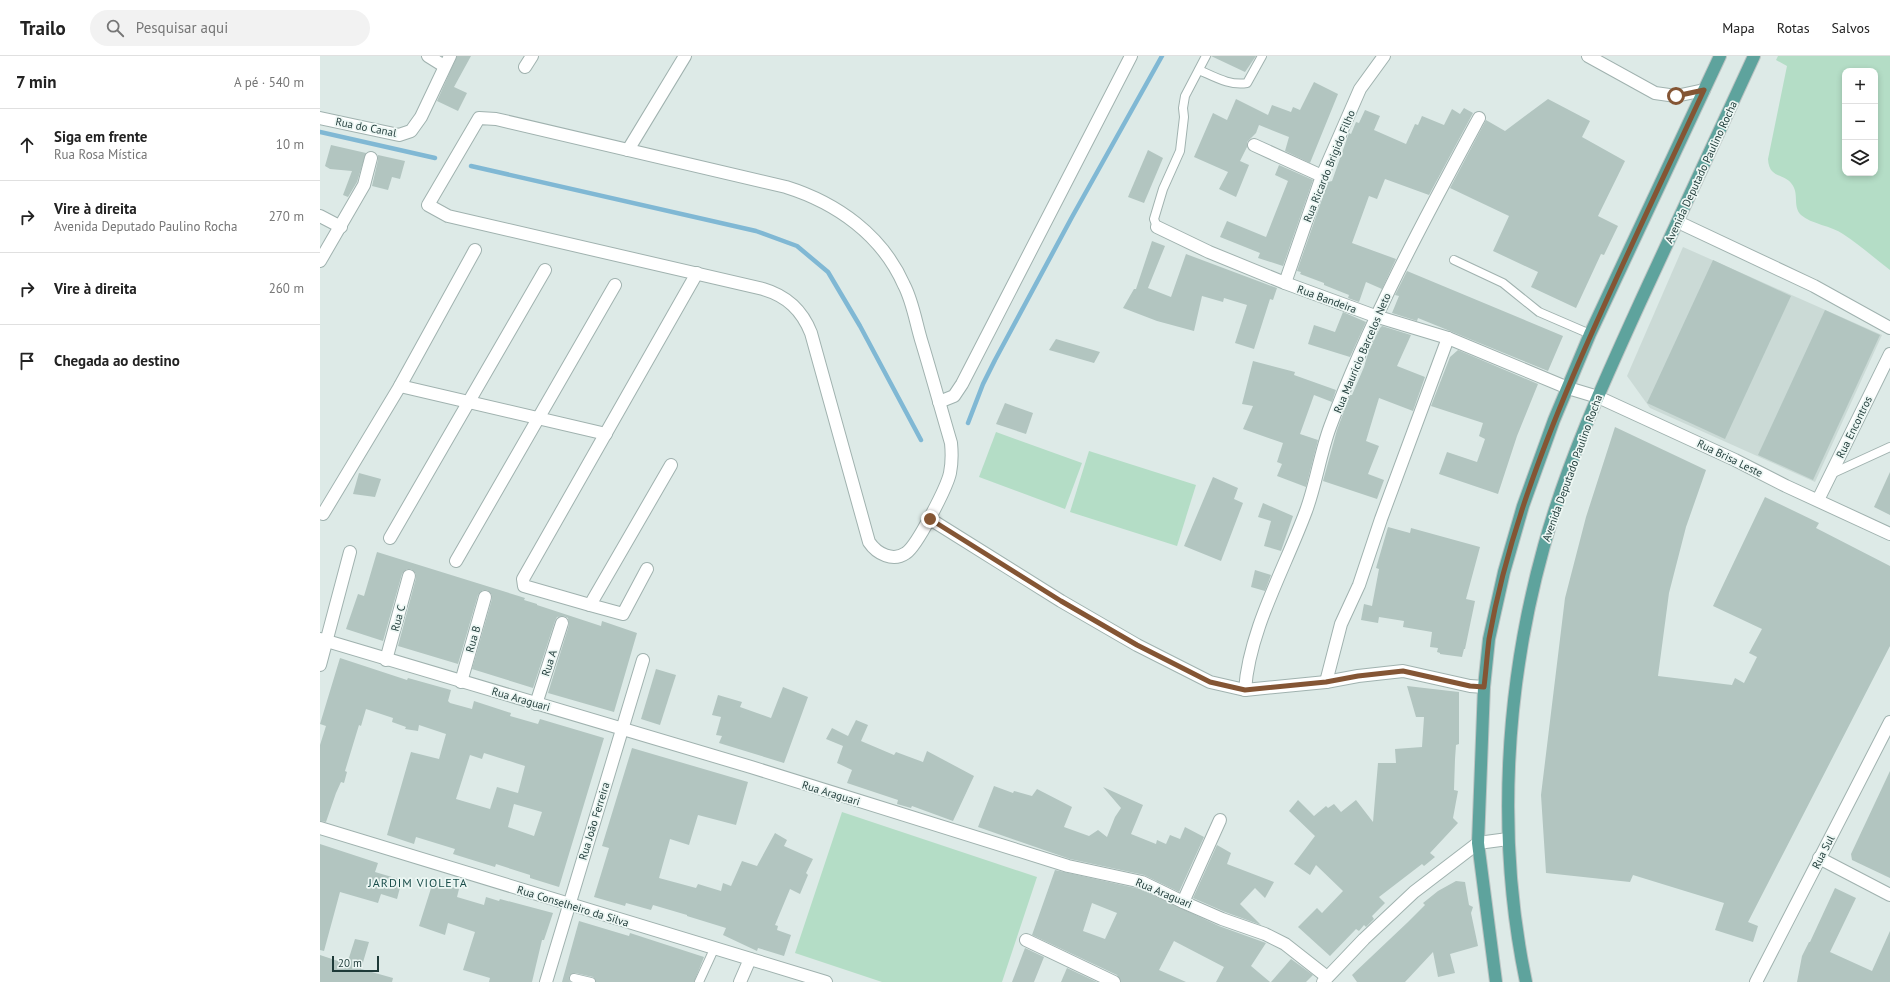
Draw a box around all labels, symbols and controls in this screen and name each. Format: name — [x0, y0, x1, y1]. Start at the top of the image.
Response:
search box — [90, 10, 370, 46]
text: Trailo — [20, 16, 66, 40]
icon: search — [104, 17, 126, 39]
text: Pesquisar aqui — [136, 18, 228, 37]
text: Mapa — [1722, 19, 1755, 37]
text: Rotas — [1777, 19, 1810, 37]
text: Salvos — [1832, 19, 1870, 37]
map controls — [1842, 68, 1878, 176]
button: + — [1842, 68, 1878, 104]
text: 7 min — [16, 71, 57, 93]
text: A pé · 540 m — [234, 74, 304, 91]
route start — [1667, 87, 1685, 105]
street label: Avenida Deputado Paulino Rocha — [1662, 99, 1740, 245]
button: − — [1842, 104, 1878, 140]
street label: Rua Ricardo Brigido Filho — [1300, 108, 1358, 224]
street label: Rua do Canal — [334, 114, 398, 140]
text: Siga em frente — [54, 127, 147, 146]
icon: ahead — [16, 134, 38, 156]
text: 10 m — [276, 136, 304, 153]
button: layers — [1842, 140, 1878, 176]
text: Rua Rosa Mística — [54, 146, 147, 163]
text: Vire à direita — [54, 199, 137, 218]
icon: right — [16, 206, 38, 228]
text: 270 m — [269, 208, 304, 225]
text: Avenida Deputado Paulino Rocha — [54, 218, 237, 235]
icon: right — [16, 278, 38, 300]
text: Vire à direita — [54, 279, 137, 298]
text: 260 m — [269, 280, 304, 297]
street label: Rua Bandeira — [1295, 282, 1359, 316]
street label: Rua Mauricio Barcelos Neto — [1330, 291, 1394, 415]
icon: arrive — [16, 350, 38, 372]
text: Chegada ao destino — [54, 351, 180, 370]
street label: Avenida Deputado Paulino Rocha — [1539, 393, 1605, 543]
street label: Rua Encontros — [1833, 393, 1875, 460]
street label: Rua Brisa Leste — [1695, 436, 1765, 480]
route end — [921, 510, 939, 528]
street label: Rua C — [388, 603, 408, 633]
street label: Rua B — [463, 624, 483, 654]
street label: Rua A — [538, 648, 560, 678]
street label: Rua Araguari — [490, 684, 552, 714]
street label: Rua Araguari — [800, 778, 862, 808]
street label: Rua João Ferreira — [576, 780, 612, 862]
street label: Rua Sul — [1809, 832, 1838, 871]
district label: JARDIM VIOLETA — [367, 875, 468, 890]
street label: Rua Araguari — [1134, 875, 1194, 911]
street label: Rua Conselheiro da Silva — [515, 882, 631, 930]
scale bar — [332, 954, 379, 973]
text: 20 m — [338, 956, 362, 970]

